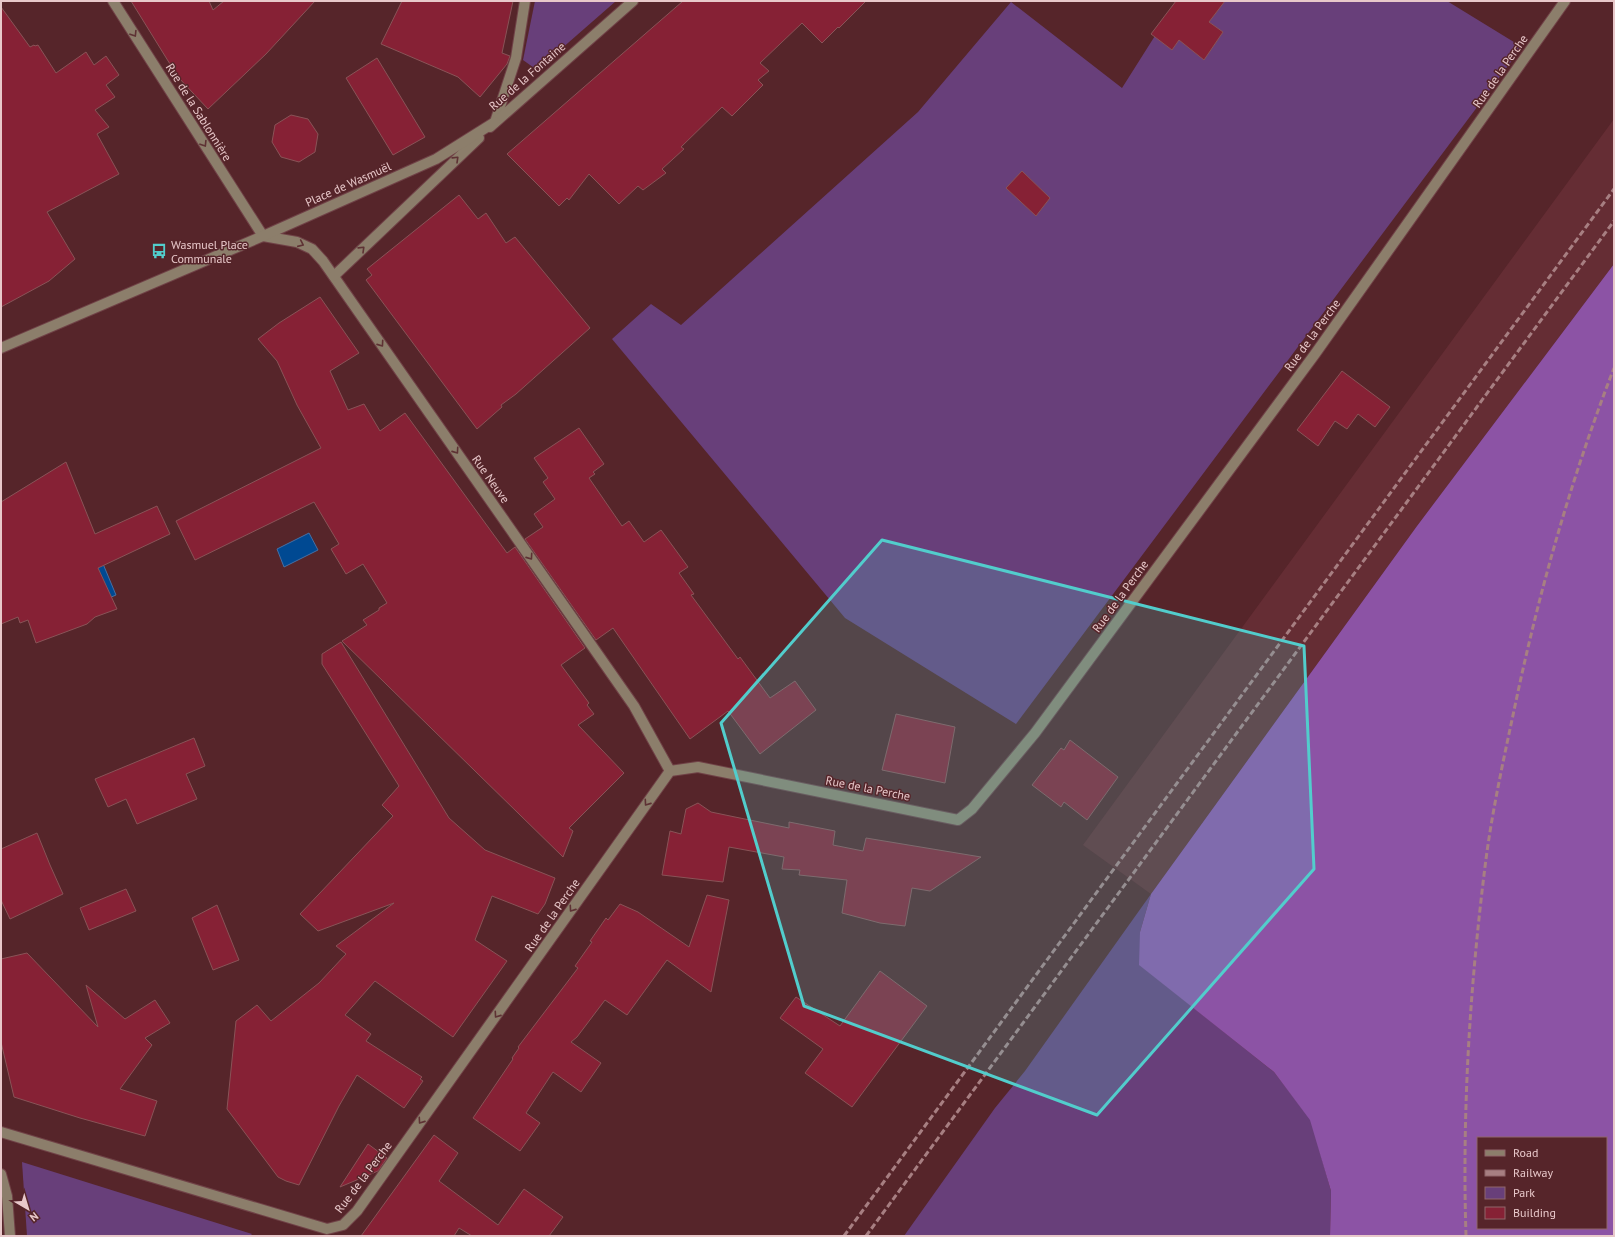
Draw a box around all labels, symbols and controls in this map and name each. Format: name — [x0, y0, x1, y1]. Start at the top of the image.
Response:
one-way arrow — [130, 30, 137, 37]
street label: Rue de la Perche — [1469, 32, 1531, 110]
street label: Rue de la Fontaine — [486, 39, 568, 113]
street label: Rue de la Sablonnière — [163, 60, 235, 164]
one-way arrow — [199, 140, 207, 147]
one-way arrow — [451, 156, 459, 164]
street label: Place de Wasmuël — [303, 158, 394, 210]
place label: Wasmuel Place Communale — [171, 237, 248, 266]
one-way arrow — [297, 239, 304, 247]
bus stop icon: Wasmuel Place Communale — [150, 242, 168, 260]
one-way arrow — [357, 246, 365, 254]
street label: Rue de la Perche — [1281, 296, 1343, 374]
one-way arrow — [376, 340, 384, 347]
one-way arrow — [451, 446, 458, 453]
street label: Rue Neuve — [469, 452, 513, 506]
one-way arrow — [525, 553, 532, 560]
street label: Rue de la Perche — [1089, 557, 1151, 635]
street label: Rue de la Perche — [824, 772, 912, 804]
one-way arrow — [644, 799, 652, 806]
street label: Rue de la Perche — [521, 876, 583, 954]
one-way arrow — [569, 905, 577, 912]
one-way arrow — [495, 1010, 502, 1017]
one-way arrow — [419, 1116, 426, 1123]
legend — [1477, 1137, 1607, 1229]
street label: Rue de la Perche — [331, 1138, 395, 1216]
text: Road — [1513, 1145, 1538, 1160]
text: Railway — [1513, 1165, 1553, 1180]
text: Park — [1513, 1185, 1535, 1200]
north arrow — [8, 1189, 48, 1229]
text: Building — [1513, 1205, 1556, 1220]
text: N — [27, 1209, 41, 1225]

